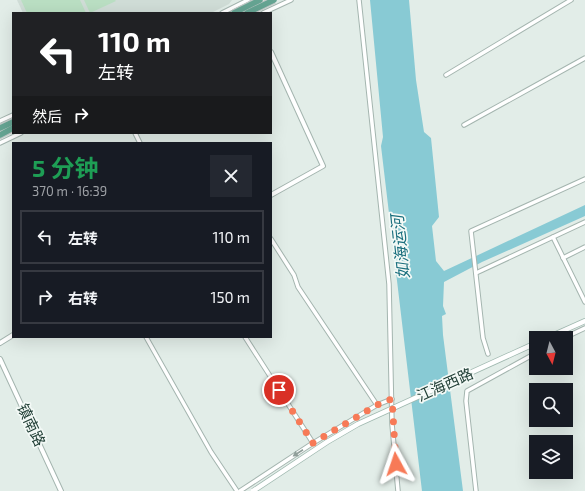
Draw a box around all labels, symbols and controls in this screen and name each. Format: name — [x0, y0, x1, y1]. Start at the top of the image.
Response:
text: 110 m — [98, 24, 171, 58]
icon: left — [32, 28, 84, 80]
text: 左转 — [98, 61, 134, 83]
icon: right — [70, 104, 92, 126]
text: 然后 — [32, 107, 62, 125]
text: 5 分钟 — [32, 153, 98, 182]
button: close — [210, 155, 252, 197]
text: 370 m · 16:39 — [32, 183, 107, 199]
water label: 如海运河 — [386, 211, 412, 280]
icon: left — [34, 226, 56, 248]
text: 110 m — [213, 228, 250, 246]
text: 左转 — [68, 229, 98, 247]
icon: right — [34, 286, 56, 308]
text: 150 m — [210, 288, 250, 306]
text: 右转 — [68, 289, 98, 307]
north arrow — [529, 331, 573, 375]
map controls — [529, 331, 573, 479]
street label: 江海西路 — [414, 364, 476, 405]
pin — [262, 373, 296, 407]
icon: arrive — [268, 379, 290, 401]
button: search — [529, 383, 573, 427]
street label: 镇南路 — [14, 400, 50, 449]
button: layers — [529, 435, 573, 479]
position arrow — [375, 443, 417, 485]
one-way arrow — [292, 450, 304, 457]

